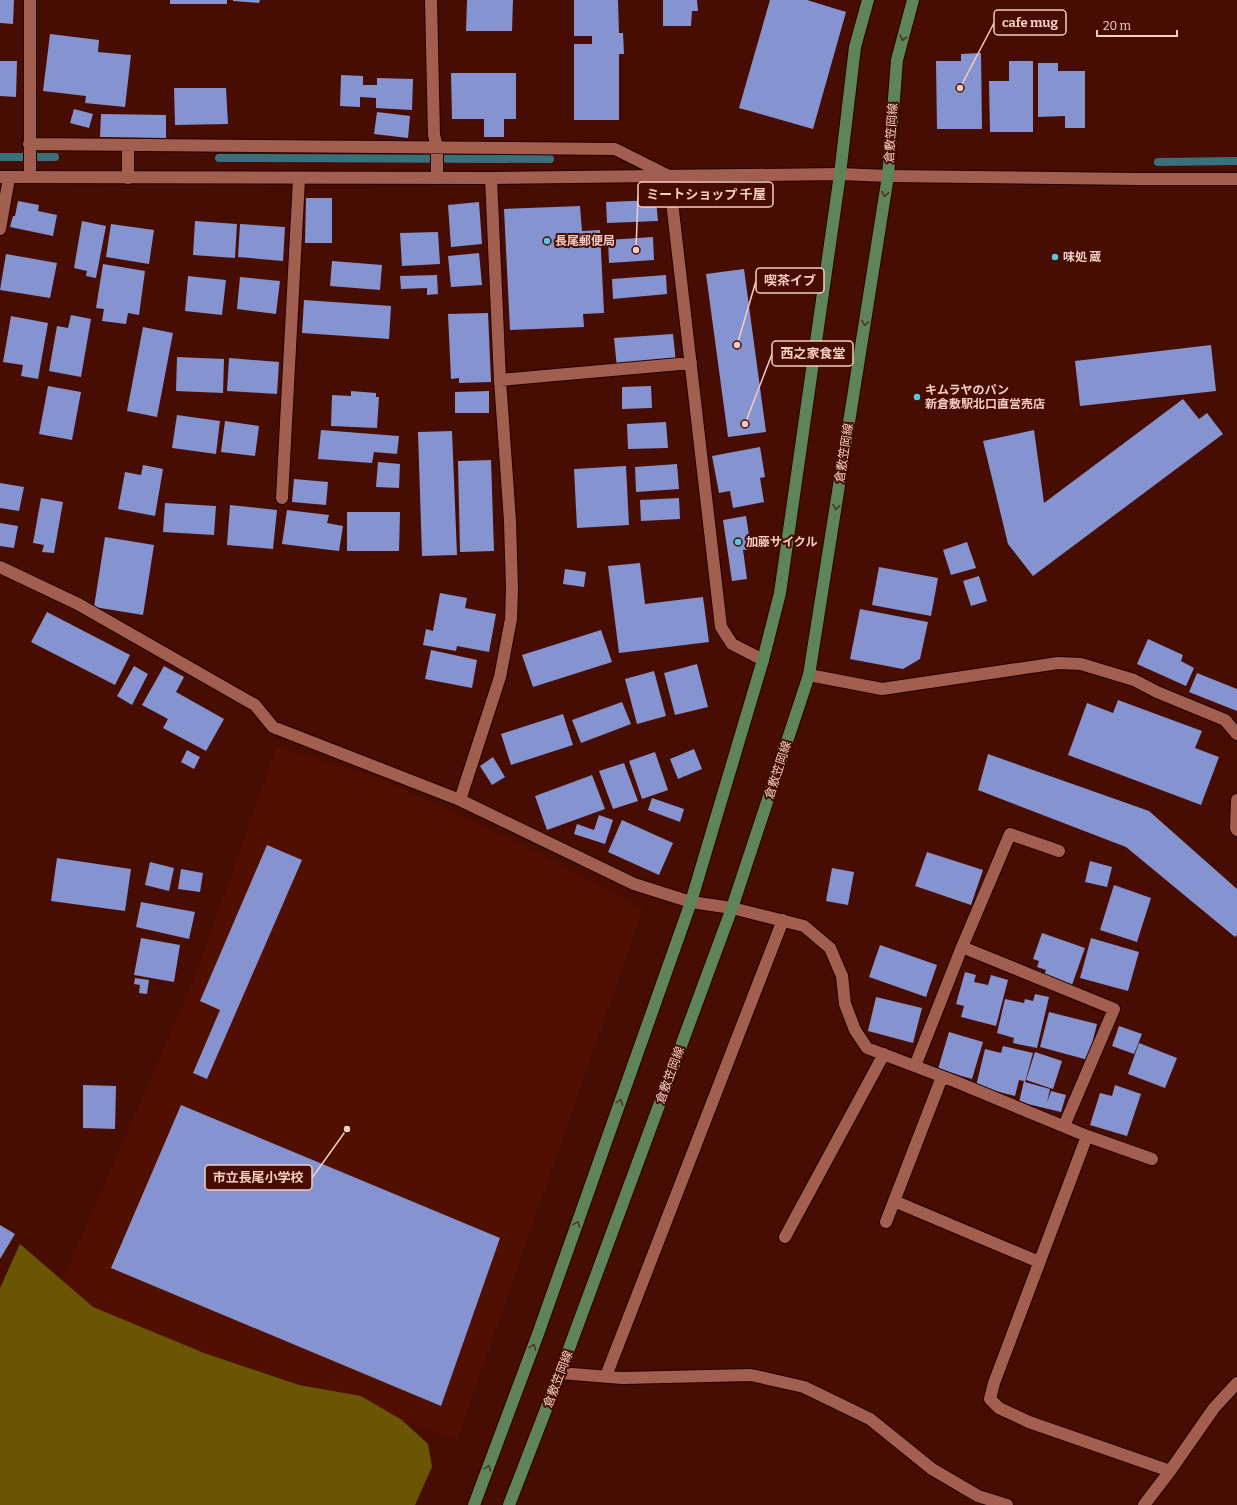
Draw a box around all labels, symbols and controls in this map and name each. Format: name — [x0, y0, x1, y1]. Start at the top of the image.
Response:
callout: cafe mug — [994, 10, 1066, 35]
scale bar — [1097, 12, 1177, 38]
text: cafe mug — [1002, 15, 1059, 30]
text: 20 m — [1103, 19, 1132, 33]
one-way arrow — [899, 34, 908, 41]
street label: 倉敷笠岡線 — [882, 103, 900, 163]
callout: ミートショップ 千屋 — [638, 182, 773, 207]
text: ミートショップ 千屋 — [646, 187, 766, 202]
one-way arrow — [881, 191, 890, 197]
place label: 長尾郵便局 — [555, 234, 615, 248]
marker: 長尾郵便局 — [542, 236, 552, 246]
place label: 味処 蔵 — [1063, 250, 1101, 264]
marker: 味処 蔵 — [1050, 252, 1060, 262]
callout: 喫茶イブ — [756, 268, 824, 293]
text: 喫茶イブ — [764, 273, 816, 288]
one-way arrow — [861, 320, 870, 326]
callout: 西之家食堂 — [772, 341, 853, 366]
text: 西之家食堂 — [780, 346, 846, 361]
place label: キムラヤのパン 新倉敷駅北口直営売店 — [925, 383, 1045, 411]
marker: キムラヤのパン 新倉敷駅北口直営売店 — [912, 392, 922, 402]
street label: 倉敷笠岡線 — [832, 422, 856, 484]
one-way arrow — [832, 503, 841, 510]
place label: 加藤サイクル — [746, 535, 817, 549]
marker: 加藤サイクル — [733, 537, 743, 547]
street label: 倉敷笠岡線 — [762, 739, 794, 801]
street label: 倉敷笠岡線 — [653, 1044, 687, 1106]
one-way arrow — [616, 1098, 624, 1105]
callout: 市立長尾小学校 — [205, 1165, 312, 1190]
text: 市立長尾小学校 — [212, 1170, 304, 1185]
one-way arrow — [572, 1221, 581, 1228]
one-way arrow — [529, 1343, 537, 1350]
street label: 倉敷笠岡線 — [541, 1348, 575, 1410]
one-way arrow — [483, 1465, 491, 1472]

